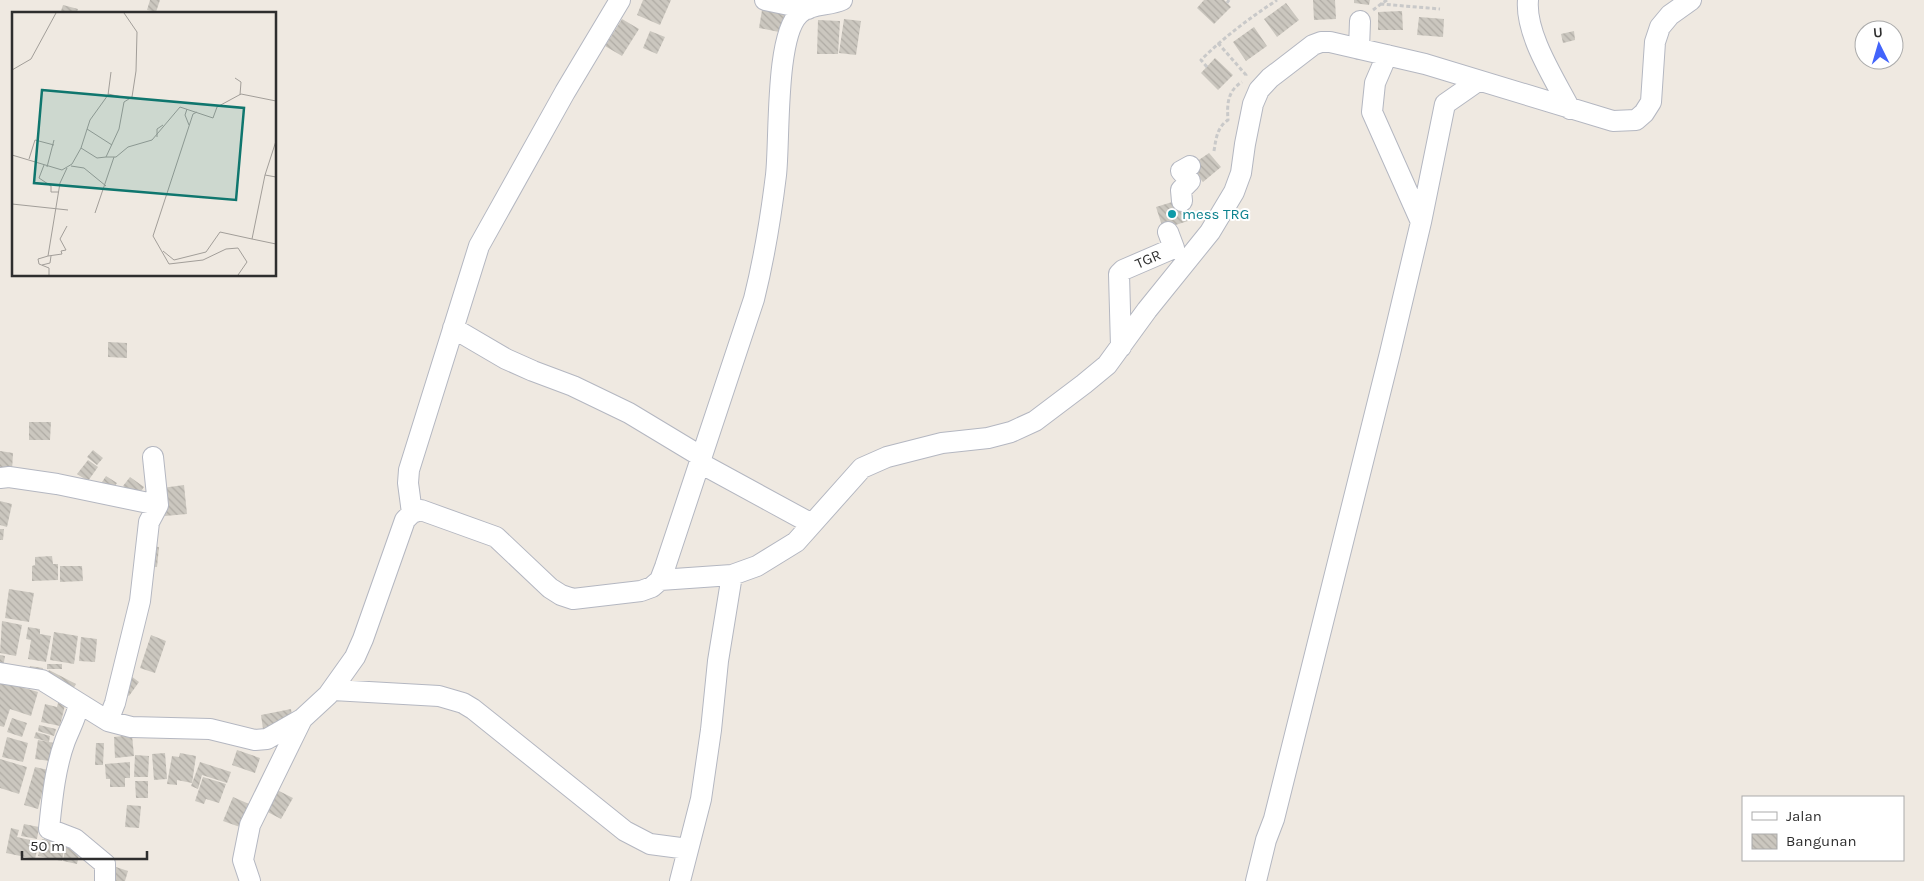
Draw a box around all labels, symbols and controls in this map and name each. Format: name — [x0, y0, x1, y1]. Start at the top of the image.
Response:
inset map — [12, 12, 276, 276]
north arrow — [1854, 20, 1904, 70]
text: U — [1872, 24, 1883, 41]
place label: mess TRG — [1182, 205, 1249, 223]
marker: mess TRG — [1166, 208, 1178, 220]
street label: TGR — [1132, 245, 1164, 273]
legend — [1742, 796, 1904, 861]
text: Jalan — [1786, 807, 1822, 825]
scale bar — [22, 828, 148, 860]
text: Bangunan — [1786, 832, 1857, 850]
text: 50 m — [30, 837, 65, 855]

